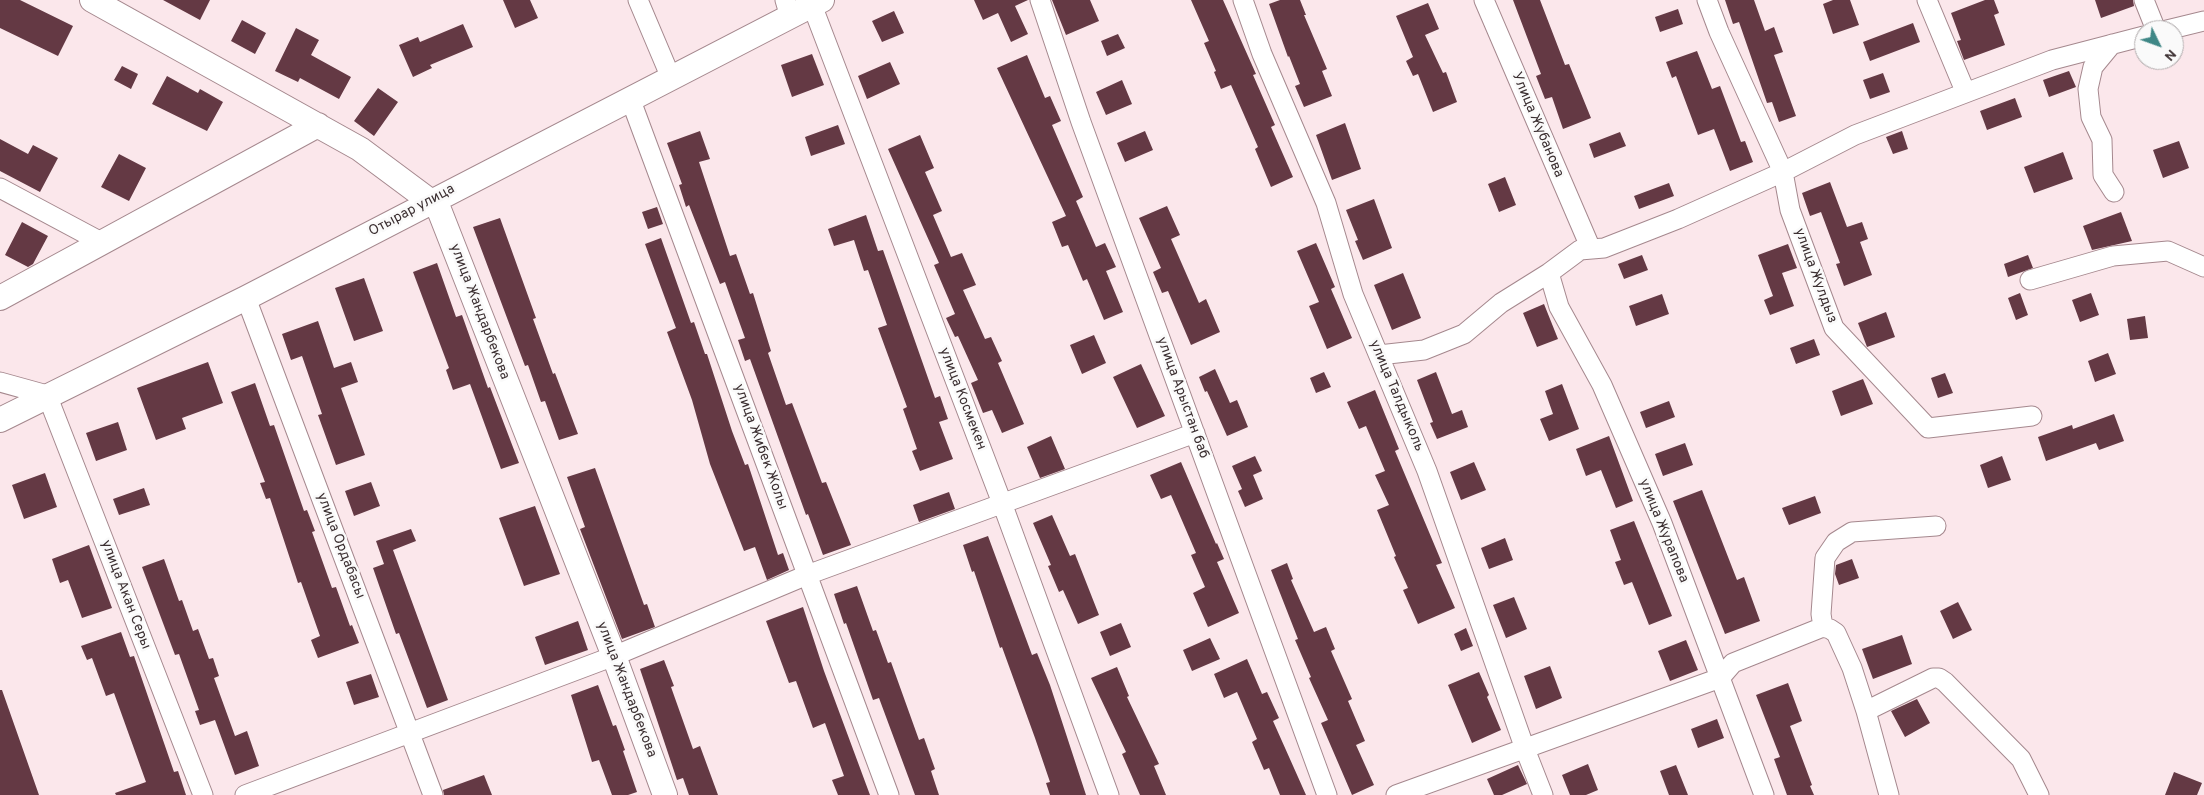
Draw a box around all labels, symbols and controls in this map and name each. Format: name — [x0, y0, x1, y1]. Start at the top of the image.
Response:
north arrow — [2134, 20, 2184, 70]
text: N — [2160, 45, 2179, 64]
street label: Улица Жубанова — [1507, 70, 1567, 180]
street label: Отырар улица — [366, 181, 458, 241]
street label: улица Жулдыз — [1790, 226, 1840, 326]
street label: улица Жандарбекова — [445, 242, 513, 382]
street label: улица Арыстан баб — [1152, 335, 1212, 461]
street label: улица Талдыколь — [1365, 338, 1427, 454]
street label: улица Космекен — [935, 345, 989, 453]
street label: улица Жибек Жолы — [729, 382, 791, 512]
street label: улица Журапова — [1634, 477, 1692, 585]
street label: улица Ордабасы — [312, 491, 368, 601]
street label: улица Акан Серы — [96, 538, 154, 652]
street label: улица Жандарбекова — [592, 620, 660, 760]

